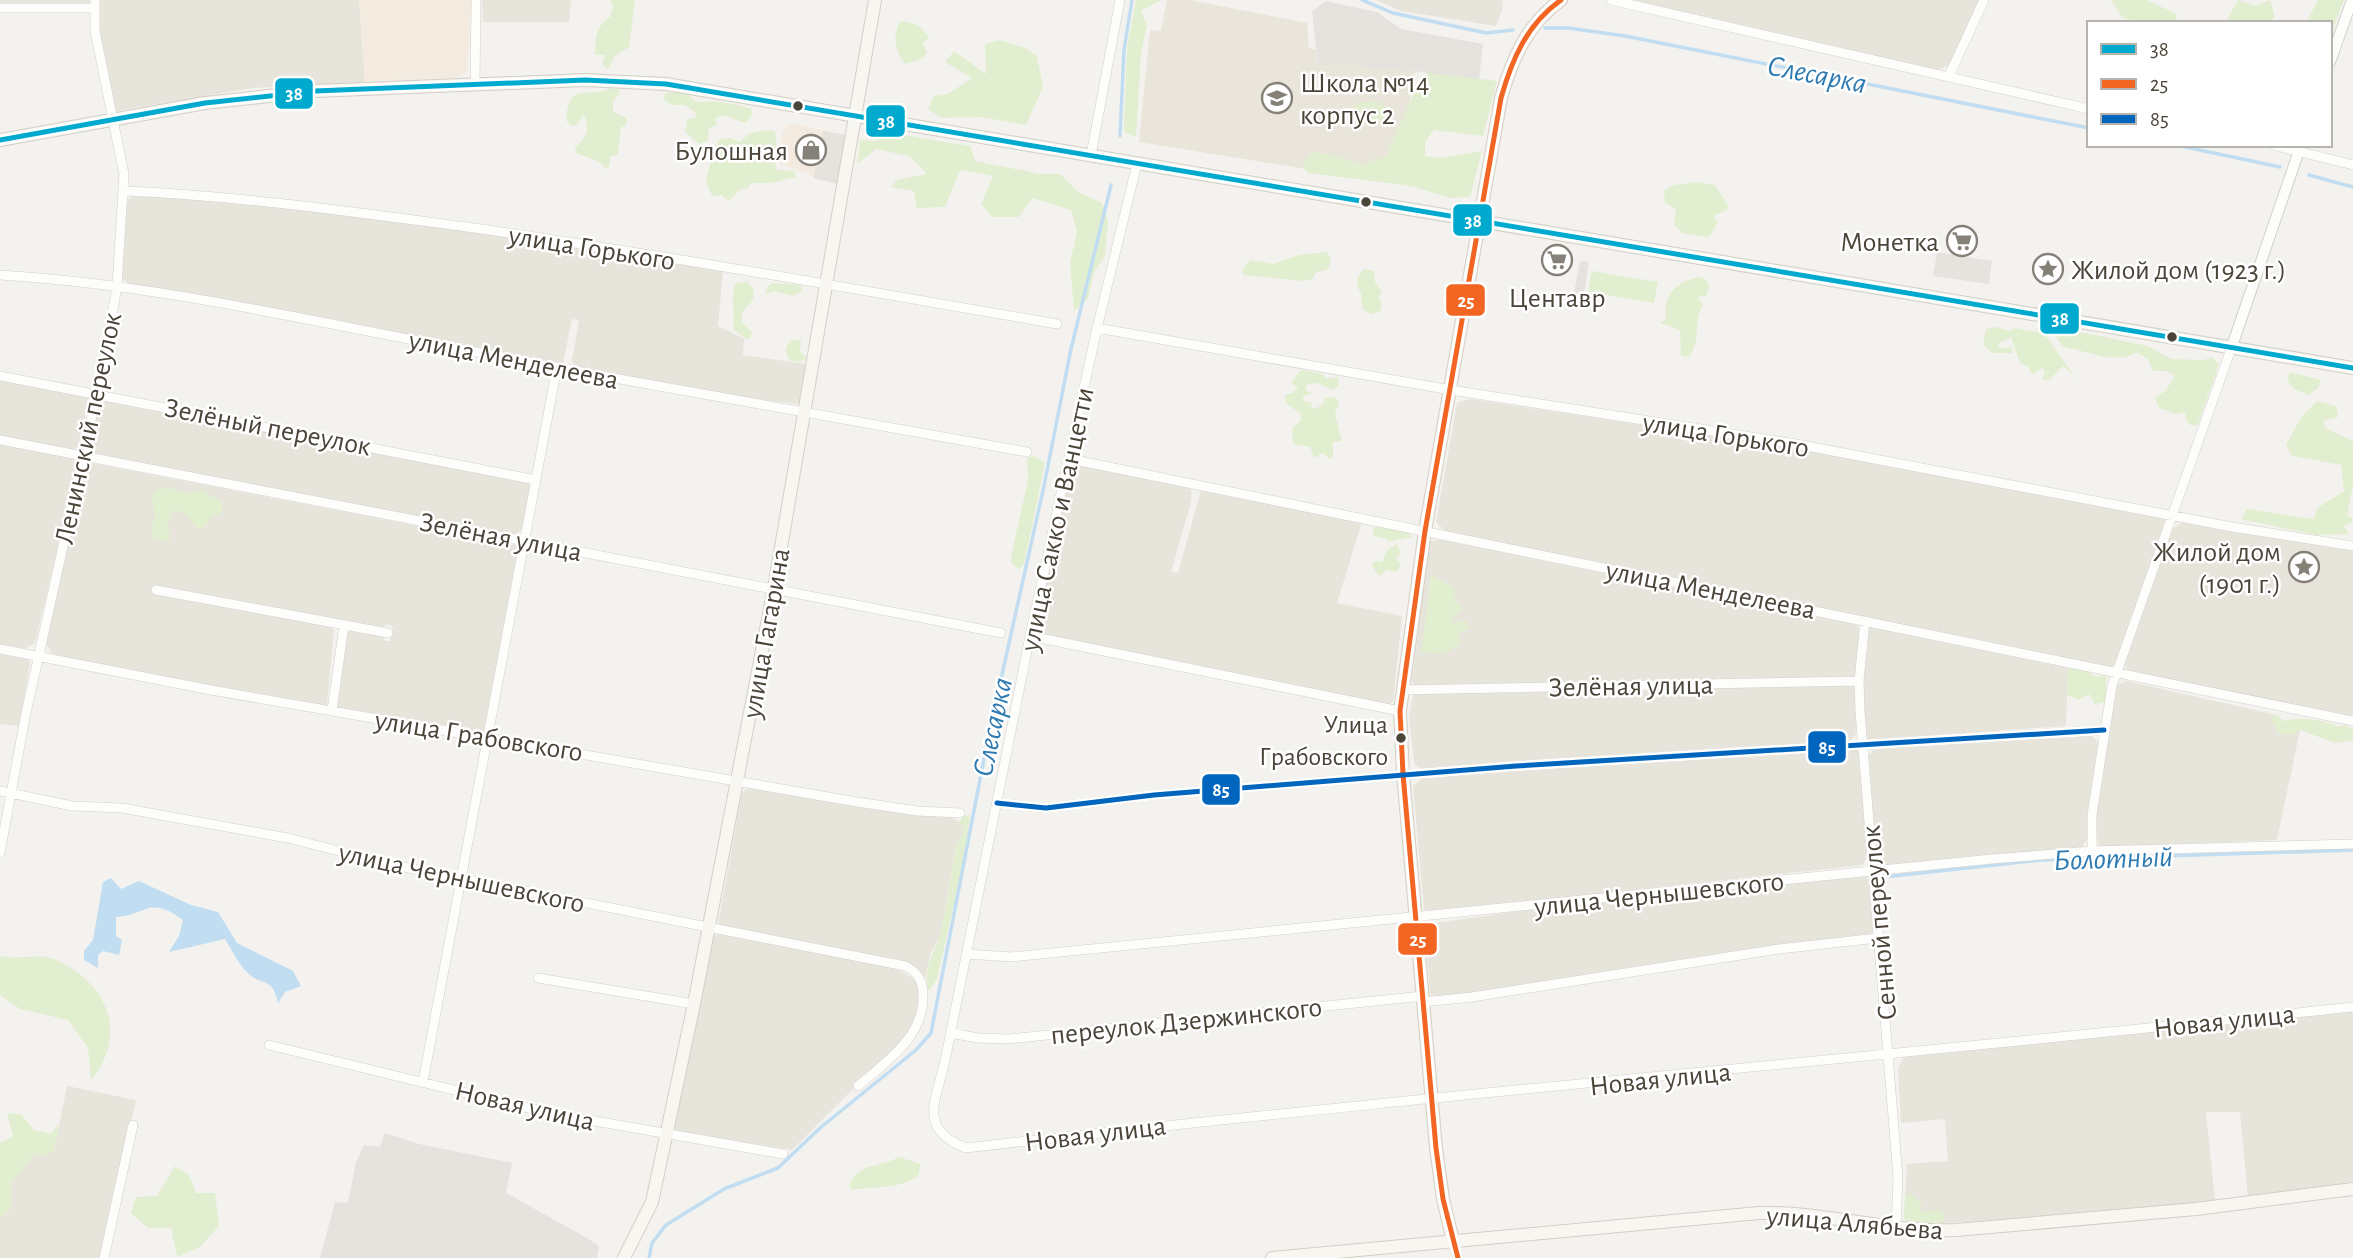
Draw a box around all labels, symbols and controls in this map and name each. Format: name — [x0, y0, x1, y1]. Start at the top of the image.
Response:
legend — [2087, 21, 2332, 147]
text: 38 — [2150, 39, 2169, 60]
water label: Слесарка — [1765, 51, 1869, 99]
place label: Школа №14 корпус 2 — [1300, 70, 1430, 130]
text: 25 — [2150, 74, 2168, 95]
line badge: 38 — [274, 77, 314, 110]
school or university icon: Школа №14 корпус 2 — [1260, 81, 1294, 115]
text: 38 — [285, 85, 303, 104]
unlabelled marker — [791, 99, 805, 113]
line badge: 38 — [865, 104, 906, 138]
text: 85 — [2150, 109, 2169, 130]
text: 38 — [877, 113, 895, 132]
shop icon: Булошная — [794, 133, 828, 167]
place label: Булошная — [674, 138, 788, 166]
unlabelled marker — [1359, 195, 1373, 209]
line badge: 38 — [1452, 203, 1493, 237]
text: 38 — [1464, 212, 1482, 231]
street label: улица Горького — [505, 222, 677, 276]
supermarket icon: Монетка — [1945, 224, 1979, 258]
place label: Монетка — [1840, 229, 1939, 257]
supermarket icon: Центавр — [1540, 243, 1574, 277]
place icon: Жилой дом (1923 г.) — [2031, 252, 2065, 286]
place label: Жилой дом (1923 г.) — [2071, 257, 2286, 285]
line badge: 25 — [1445, 283, 1486, 317]
place label: Центавр — [1509, 285, 1605, 313]
text: 25 — [1457, 292, 1475, 311]
line badge: 38 — [2039, 302, 2080, 335]
street label: Ленинский переулок — [51, 310, 127, 547]
text: 38 — [2051, 310, 2069, 329]
street label: улица Менделеева — [405, 327, 621, 395]
unlabelled marker — [2165, 330, 2179, 344]
street label: улица Сакко и Ванцетти — [1016, 385, 1100, 655]
street label: Зелёный переулок — [162, 394, 373, 462]
street label: улица Горького — [1639, 409, 1811, 463]
street label: Зелёная улица — [417, 508, 584, 567]
place label: Жилой дом (1901 г.) — [2153, 539, 2281, 599]
street label: улица Гагарина — [738, 546, 796, 722]
place icon: Жилой дом (1901 г.) — [2287, 550, 2321, 584]
street label: улица Менделеева — [1602, 557, 1818, 625]
street label: Зелёная улица — [1548, 672, 1714, 702]
water label: Слесарка — [968, 675, 1018, 779]
street label: улица Грабовского — [372, 707, 585, 767]
place label: Улица Грабовского — [1259, 712, 1388, 770]
line badge: 85 — [1807, 730, 1847, 764]
marker: Улица Грабовского — [1394, 731, 1408, 745]
text: 85 — [1818, 739, 1836, 758]
line badge: 85 — [1201, 773, 1241, 806]
text: 85 — [1212, 781, 1230, 800]
street label: Сенной переулок — [1858, 824, 1902, 1021]
street label: улица Чернышевского — [335, 839, 587, 919]
water label: Болотный — [2053, 842, 2173, 876]
street label: улица Чернышевского — [1532, 868, 1785, 922]
line badge: 25 — [1397, 922, 1438, 956]
text: 25 — [1409, 931, 1427, 950]
street label: переулок Дзержинского — [1049, 994, 1323, 1050]
street label: Новая улица — [2152, 1001, 2297, 1043]
street label: Новая улица — [1588, 1059, 1733, 1101]
street label: Новая улица — [452, 1077, 597, 1137]
street label: Новая улица — [1023, 1112, 1168, 1158]
street label: улица Алябьева — [1764, 1202, 1945, 1246]

